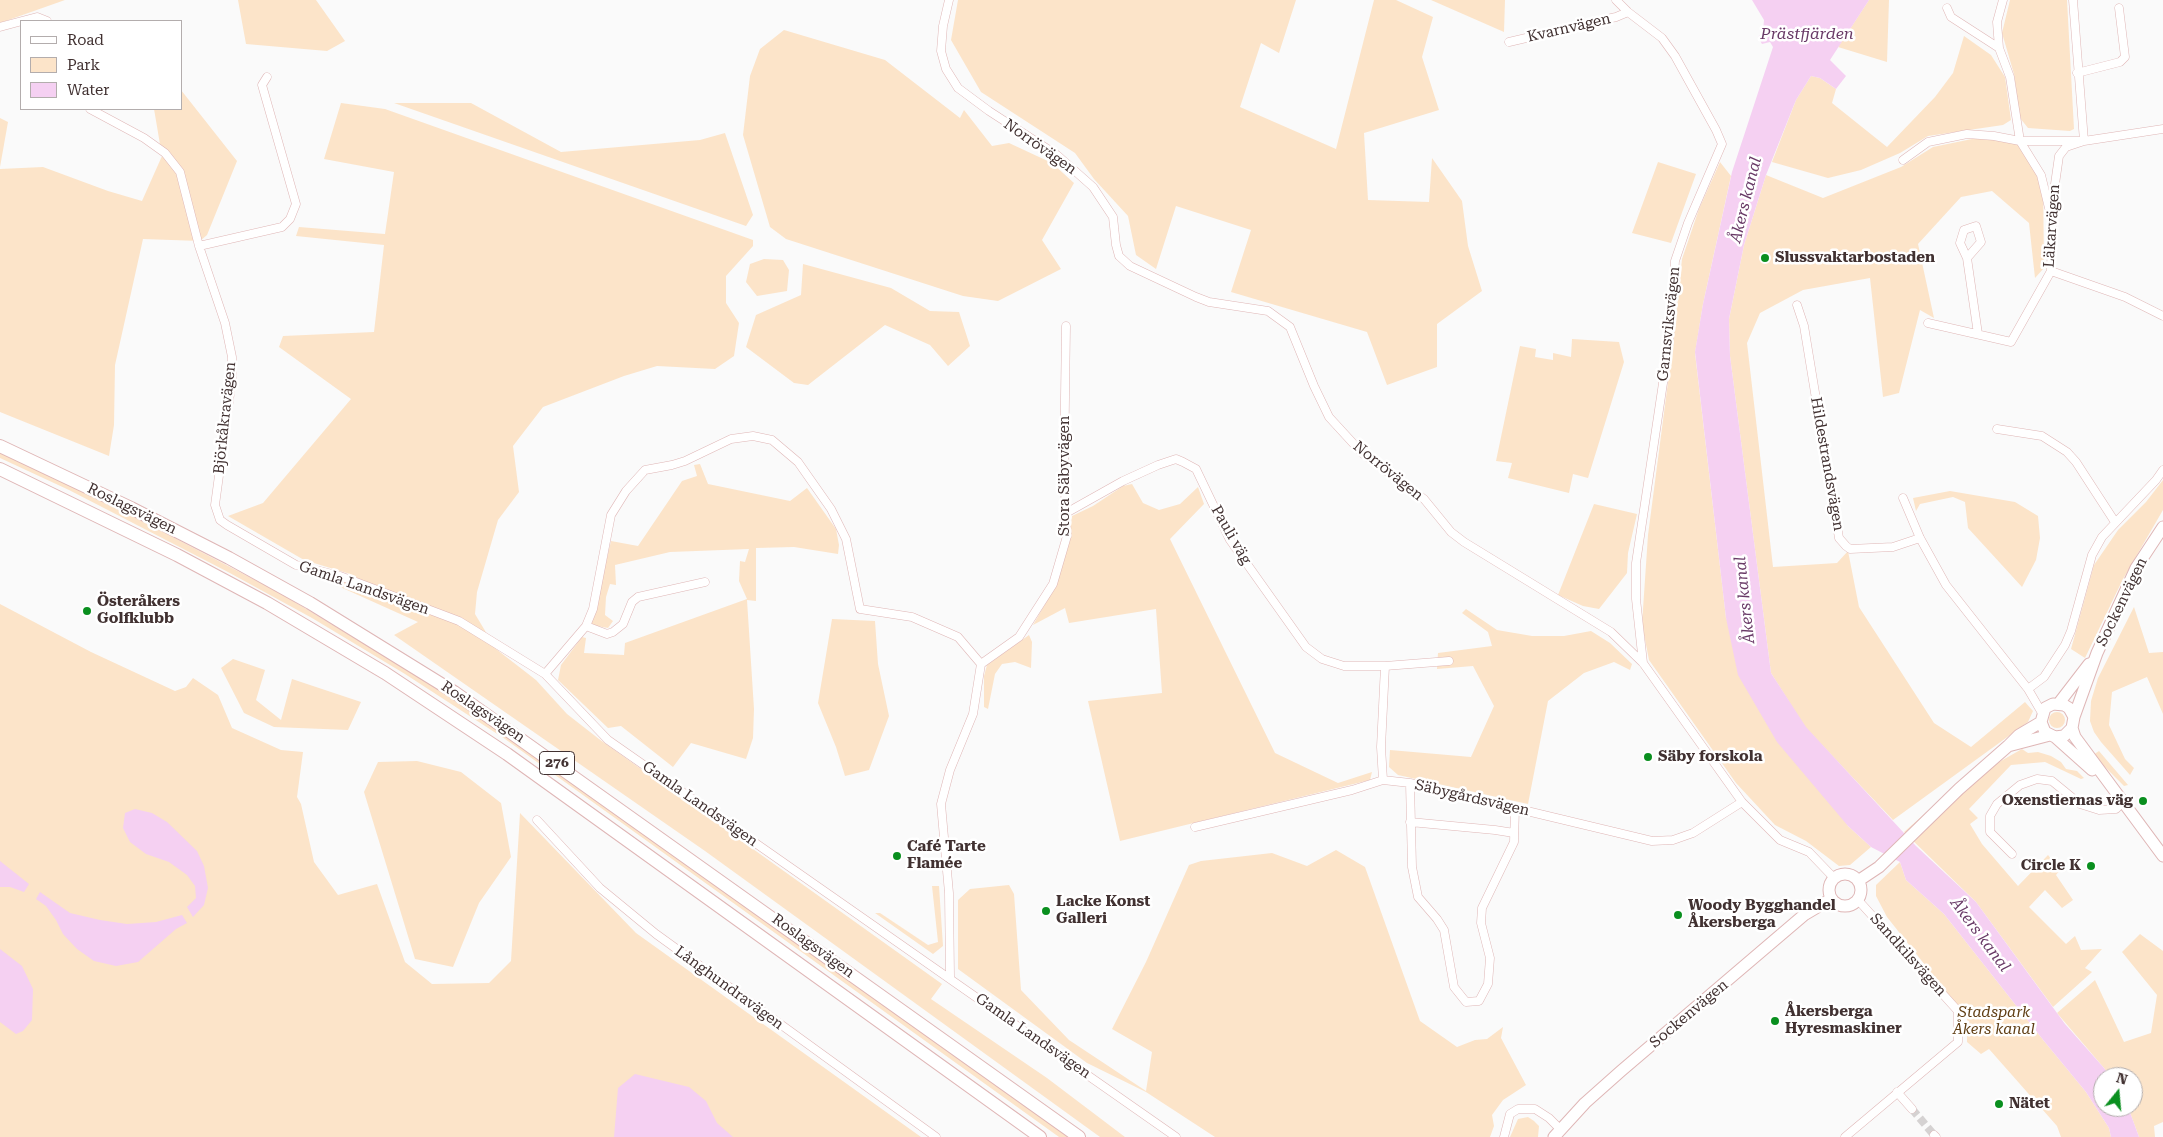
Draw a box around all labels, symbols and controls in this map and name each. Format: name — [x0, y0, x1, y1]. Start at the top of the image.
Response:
street label: Kvarnvägen — [1526, 10, 1612, 46]
legend — [20, 20, 182, 110]
water label: Prästfjärden — [1760, 24, 1854, 44]
text: Road — [67, 31, 104, 49]
text: Park — [67, 56, 100, 74]
text: Water — [67, 81, 109, 99]
street label: Norrövägen — [1000, 115, 1080, 179]
water label: Åkers kanal — [1726, 155, 1766, 245]
street label: Läkarvägen — [2040, 184, 2064, 268]
place label: Slussvaktarbostaden — [1775, 249, 1935, 267]
marker: Slussvaktarbostaden — [1759, 252, 1771, 264]
street label: Garnsviksvägen — [1654, 266, 1684, 382]
street label: Björkåkravägen — [210, 361, 240, 475]
street label: Hildestrandsvägen — [1806, 396, 1848, 532]
street label: Stora Säbyvägen — [1056, 416, 1074, 536]
street label: Norrövägen — [1349, 437, 1427, 505]
street label: Roslagsvägen — [84, 480, 180, 538]
street label: Pauli väg — [1207, 502, 1255, 568]
water label: Åkers kanal — [1731, 555, 1759, 645]
street label: Sockenvägen — [2093, 555, 2151, 649]
street label: Gamla Landsvägen — [297, 557, 431, 619]
place label: Österåkers Golfklubb — [97, 593, 180, 628]
marker: Österåkers Golfklubb — [81, 605, 93, 617]
street label: Roslagsvägen — [438, 677, 528, 747]
place label: Säby forskola — [1658, 748, 1762, 766]
road number: 276 — [540, 751, 574, 774]
marker: Säby forskola — [1642, 751, 1654, 763]
street label: Gamla Landsvägen — [639, 757, 761, 851]
street label: Säbygårdsvägen — [1413, 776, 1531, 820]
place label: Oxenstiernas väg — [2002, 792, 2133, 810]
marker: Oxenstiernas väg — [2137, 795, 2149, 807]
place label: Café Tarte Flamée — [907, 838, 986, 873]
marker: Café Tarte Flamée — [891, 850, 903, 862]
place label: Circle K — [2021, 857, 2081, 875]
marker: Circle K — [2085, 860, 2097, 872]
place label: Lacke Konst Galleri — [1056, 893, 1150, 928]
water label: Åkers kanal — [1946, 894, 2014, 976]
place label: Woody Bygghandel Åkersberga — [1688, 897, 1836, 932]
marker: Lacke Konst Galleri — [1040, 905, 1052, 917]
marker: Woody Bygghandel Åkersberga — [1672, 909, 1684, 921]
street label: Roslagsvägen — [768, 910, 858, 982]
street label: Sandkilsvägen — [1866, 910, 1950, 1000]
street label: Långhundravägen — [671, 942, 787, 1034]
street label: Sockenvägen — [1646, 976, 1732, 1052]
street label: Gamla Landsvägen — [972, 989, 1094, 1083]
place label: Åkersberga Hyresmaskiner — [1785, 1003, 1902, 1038]
park label: Stadspark Åkers kanal — [1953, 1004, 2035, 1039]
marker: Åkersberga Hyresmaskiner — [1769, 1015, 1781, 1027]
north arrow — [2093, 1067, 2143, 1117]
text: N — [2115, 1069, 2130, 1088]
place label: Nätet — [2009, 1095, 2050, 1113]
marker: Nätet — [1993, 1098, 2005, 1110]

